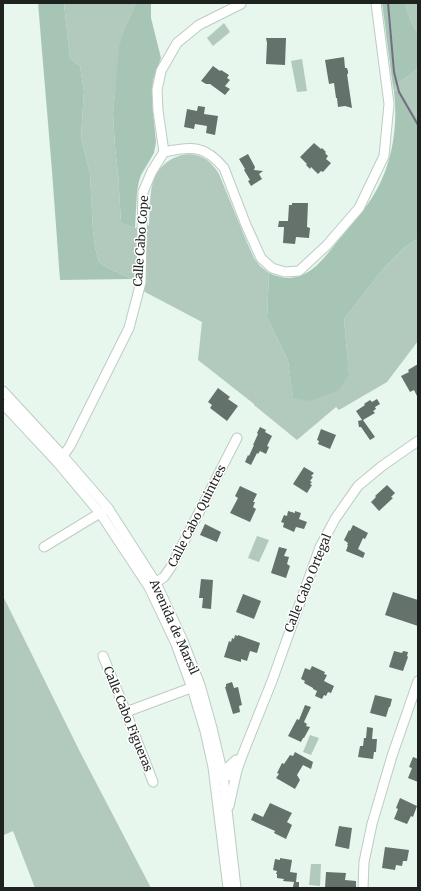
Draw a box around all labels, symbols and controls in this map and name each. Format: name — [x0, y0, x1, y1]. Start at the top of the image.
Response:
street label: Calle Cabo Cope — [130, 195, 151, 287]
street label: Calle Cabo Quintres — [164, 462, 229, 569]
street label: Calle Cabo Ortegal — [281, 531, 334, 634]
street label: Avenida de Marsil — [146, 576, 202, 677]
street label: Calle Cabo Figueras — [100, 664, 156, 774]

